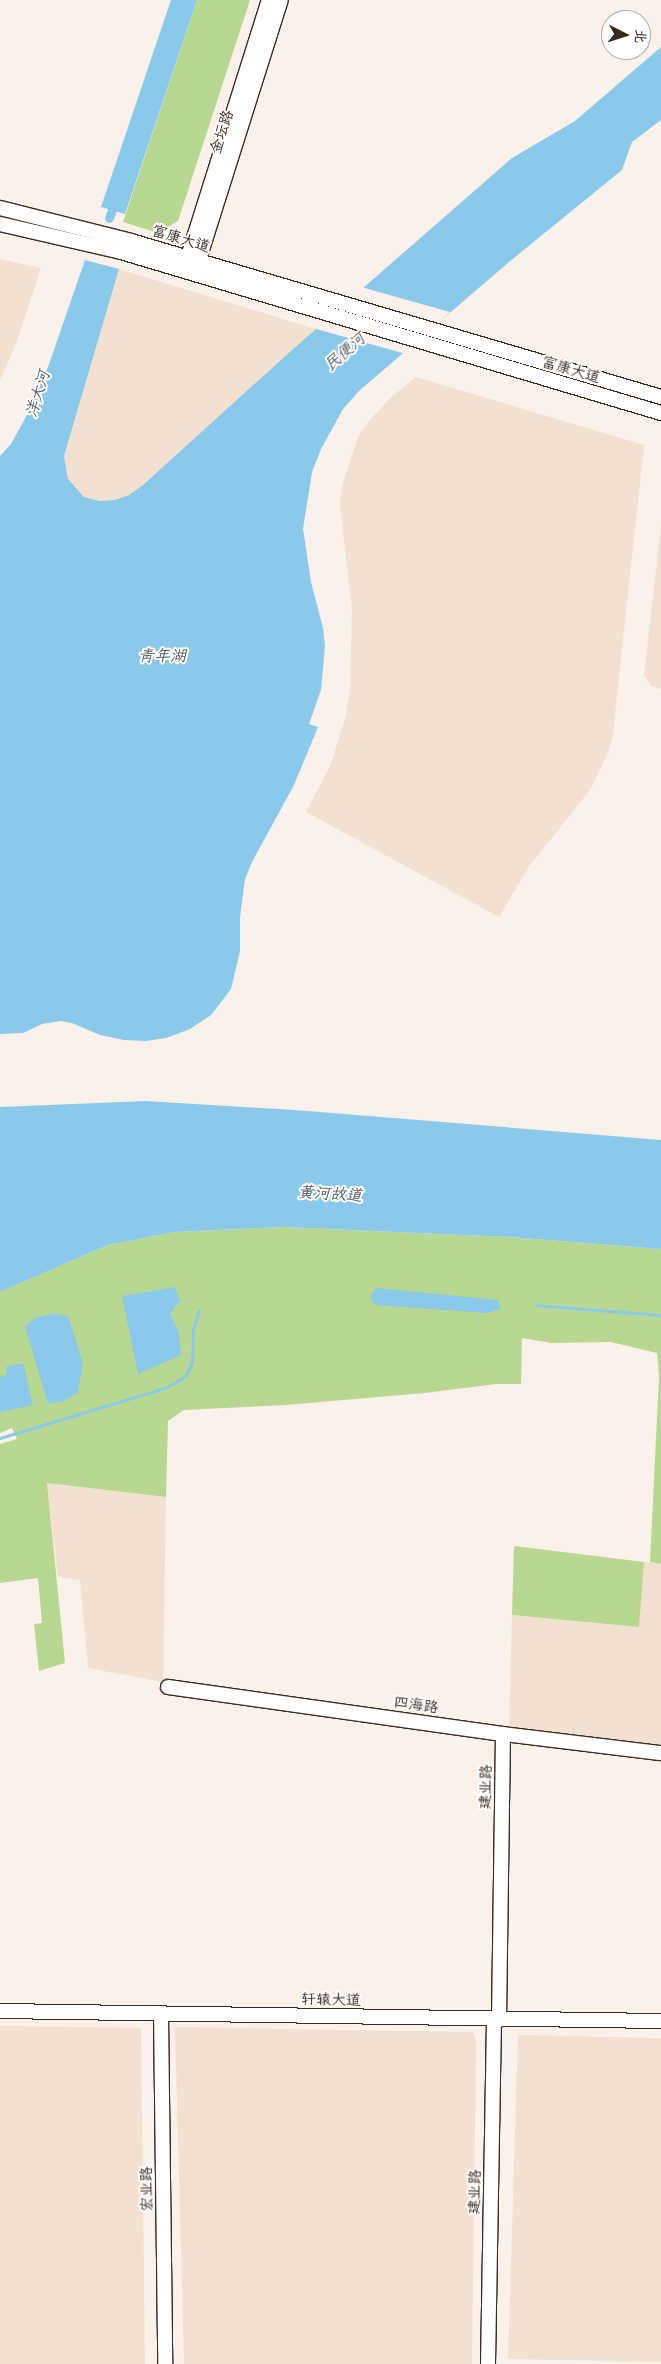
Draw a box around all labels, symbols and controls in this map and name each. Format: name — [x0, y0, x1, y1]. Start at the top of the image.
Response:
north arrow — [601, 10, 651, 60]
text: 北 — [629, 28, 651, 44]
street label: 金坛路 — [206, 108, 238, 156]
street label: 富康大道 — [150, 222, 212, 256]
water label: 民便河 — [321, 329, 369, 375]
street label: 富康大道 — [540, 353, 602, 387]
water label: 洋大河 — [22, 368, 54, 420]
water label: 青年湖 — [138, 646, 186, 666]
water label: 黄河故道 — [298, 1183, 362, 1205]
street label: 四海路 — [392, 1693, 440, 1717]
street label: 建业路 — [477, 1764, 495, 1810]
street label: 轩辕大道 — [301, 1990, 361, 2010]
street label: 宏业路 — [138, 2166, 156, 2212]
street label: 建业路 — [466, 2169, 484, 2215]

